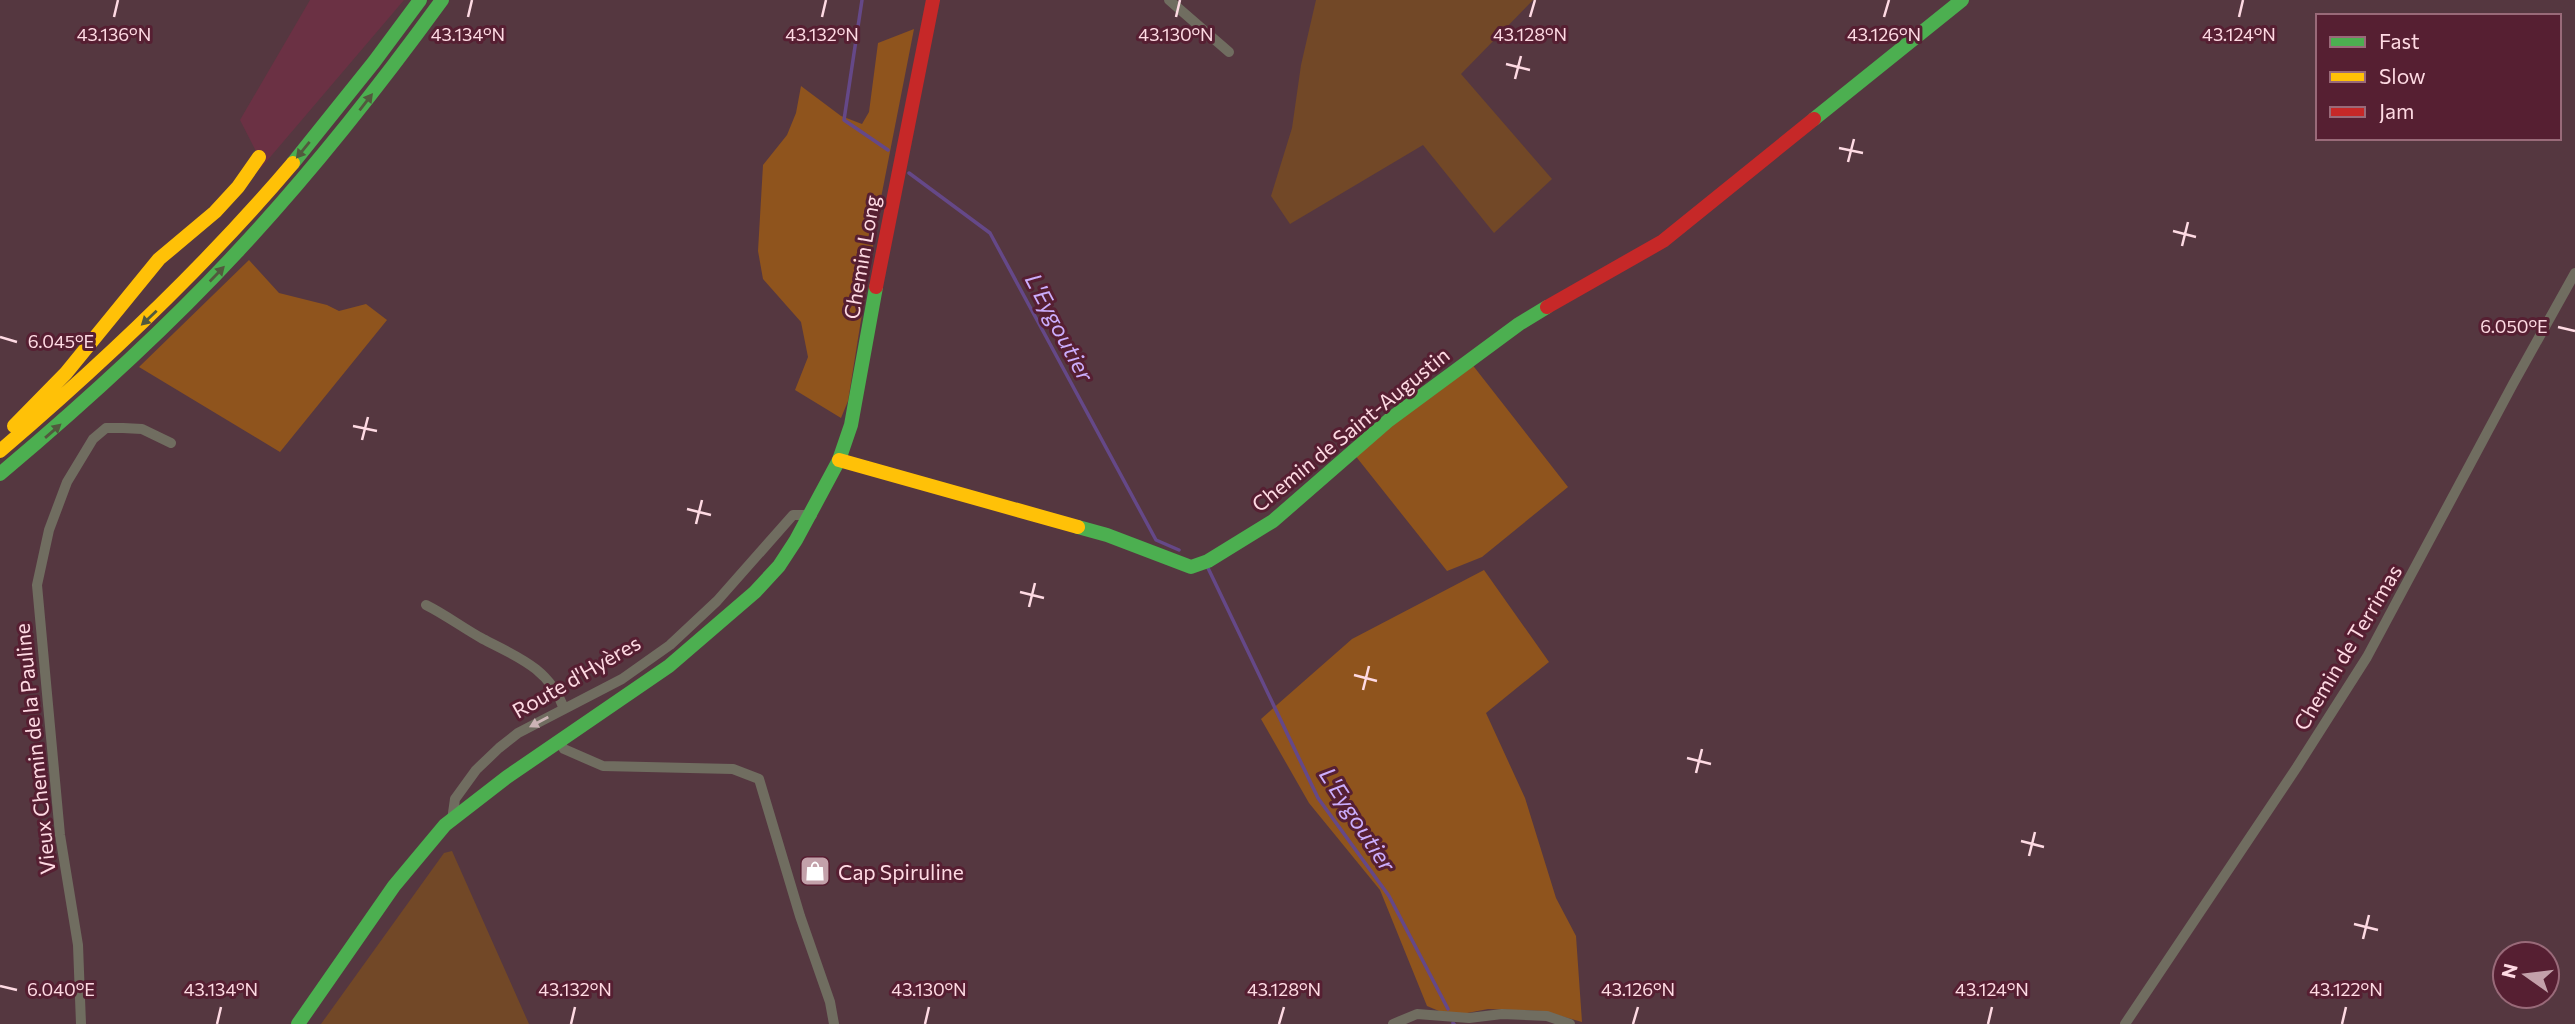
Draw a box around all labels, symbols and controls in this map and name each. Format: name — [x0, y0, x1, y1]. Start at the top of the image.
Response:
legend — [2316, 14, 2561, 140]
text: 43.136°N — [77, 23, 151, 45]
text: 43.134°N — [431, 23, 505, 45]
text: 43.132°N — [785, 23, 859, 45]
text: 43.130°N — [1138, 23, 1214, 45]
text: 43.128°N — [1493, 23, 1567, 45]
text: 43.126°N — [1847, 23, 1921, 45]
text: 43.124°N — [2202, 23, 2276, 45]
text: Fast — [2379, 28, 2420, 53]
text: Slow — [2379, 63, 2426, 88]
one-way arrow — [359, 93, 373, 111]
text: Jam — [2379, 98, 2414, 123]
one-way arrow — [296, 142, 311, 159]
street label: Chemin Long — [838, 193, 884, 321]
one-way arrow — [209, 266, 225, 283]
water label: L'Eygoutier — [1020, 268, 1100, 386]
one-way arrow — [140, 310, 158, 326]
text: 6.050°E — [2480, 315, 2548, 337]
text: 6.045°E — [28, 330, 94, 352]
street label: Chemin de Saint-Augustin — [1246, 342, 1454, 516]
one-way arrow — [44, 424, 61, 439]
street label: Chemin de Terrimas — [2288, 560, 2406, 734]
street label: Vieux Chemin de la Pauline — [8, 622, 60, 876]
street label: Route d'Hyères — [508, 629, 644, 723]
one-way arrow — [529, 716, 549, 727]
water label: L'Eygoutier — [1314, 762, 1402, 877]
shop icon: Cap Spiruline — [798, 854, 832, 888]
place label: Cap Spiruline — [838, 859, 964, 884]
north arrow — [2491, 940, 2561, 1010]
text: N — [2496, 961, 2522, 980]
text: 6.040°E — [27, 978, 95, 1000]
text: 43.134°N — [184, 978, 258, 1000]
text: 43.132°N — [538, 978, 612, 1000]
text: 43.130°N — [891, 978, 967, 1000]
text: 43.128°N — [1247, 978, 1321, 1000]
text: 43.126°N — [1601, 978, 1675, 1000]
text: 43.124°N — [1955, 978, 2029, 1000]
text: 43.122°N — [2309, 978, 2383, 1000]

